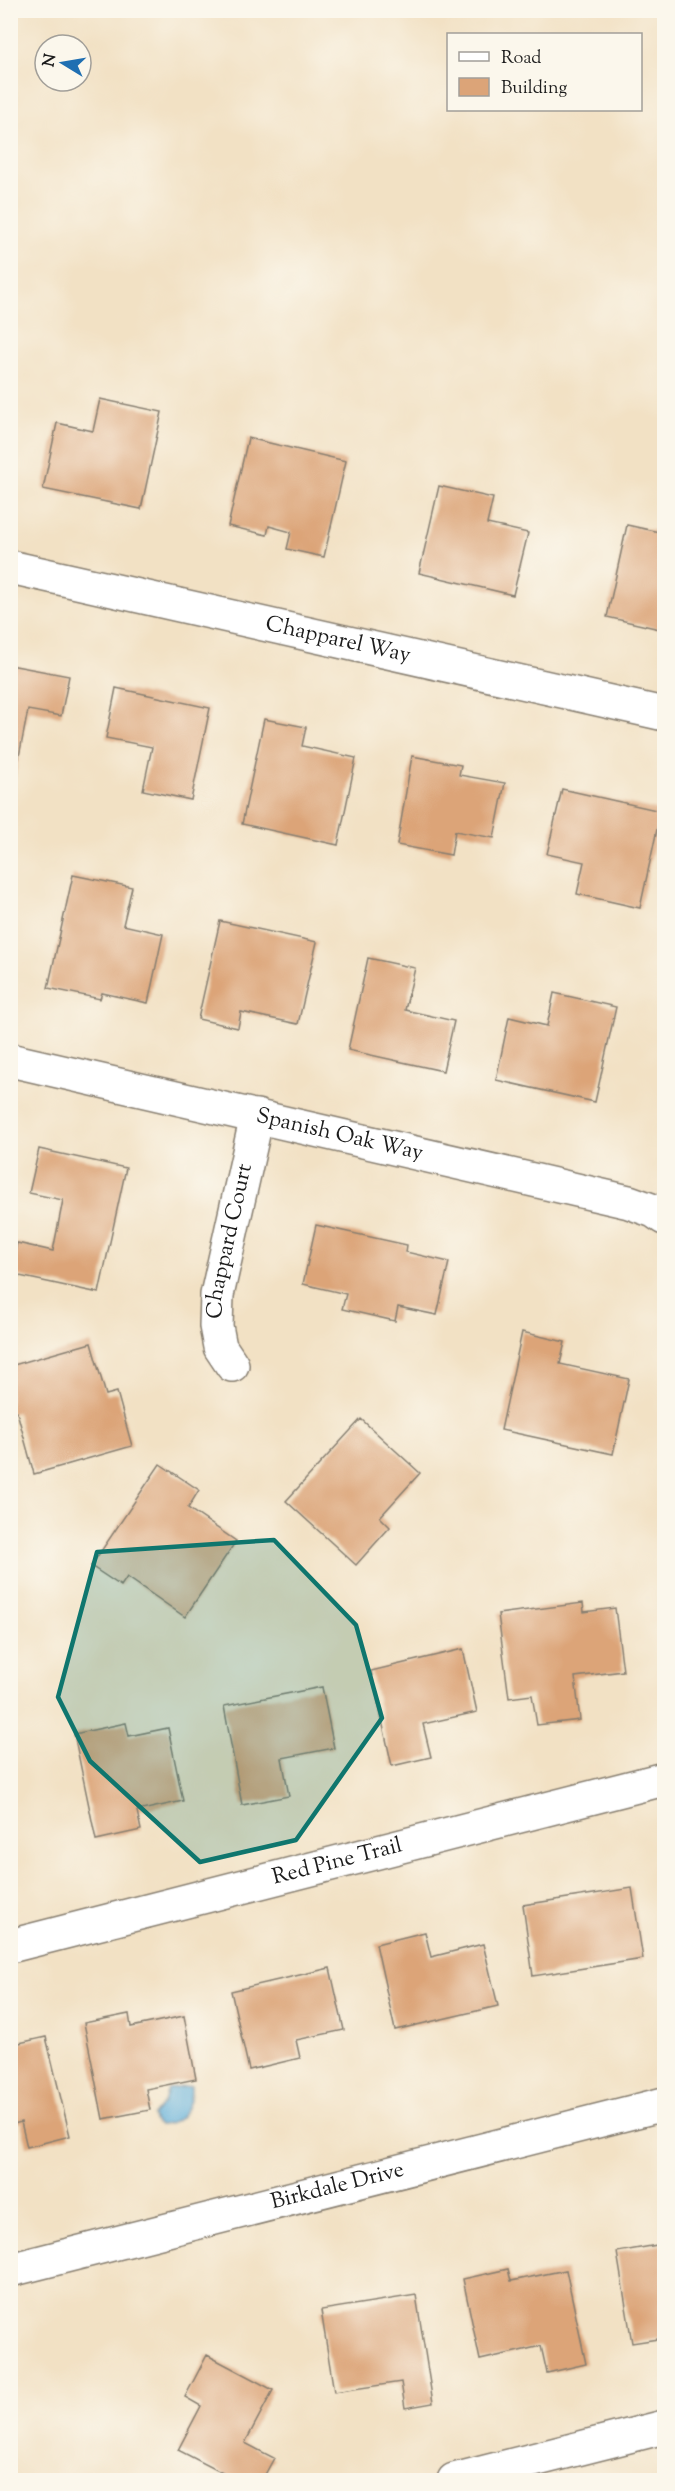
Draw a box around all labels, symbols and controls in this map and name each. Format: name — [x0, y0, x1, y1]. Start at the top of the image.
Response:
north arrow — [33, 33, 93, 93]
legend — [447, 33, 642, 111]
text: Road — [501, 46, 541, 72]
text: N — [38, 52, 63, 69]
text: Building — [501, 76, 567, 102]
street label: Chapparel Way — [262, 609, 414, 673]
street label: Spanish Oak Way — [253, 1101, 426, 1170]
street label: Chappard Court — [200, 1160, 262, 1319]
street label: Red Pine Trail — [269, 1830, 406, 1894]
street label: Birkdale Drive — [268, 2155, 408, 2219]

